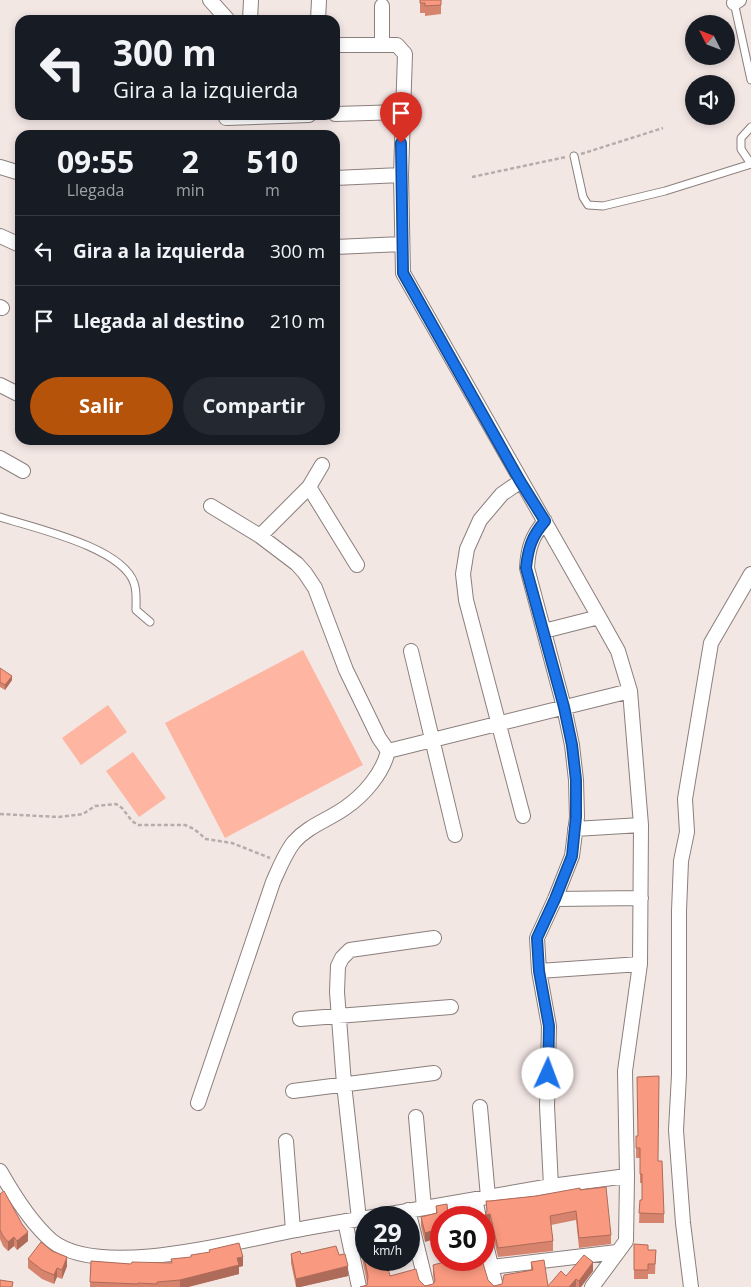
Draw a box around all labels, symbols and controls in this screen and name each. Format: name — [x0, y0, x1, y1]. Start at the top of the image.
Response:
north arrow — [685, 15, 735, 65]
map controls — [685, 15, 735, 125]
text: 300 m — [113, 29, 217, 76]
icon: left — [30, 35, 95, 100]
text: Gira a la izquierda — [113, 74, 298, 104]
button: sound — [685, 75, 735, 125]
pin — [380, 92, 422, 143]
icon: arrive — [387, 99, 415, 127]
text: 09:55 — [57, 141, 134, 182]
text: 2 — [182, 141, 199, 182]
text: 510 — [247, 141, 298, 182]
text: Llegada — [67, 179, 124, 201]
text: min — [176, 179, 205, 201]
text: m — [265, 179, 280, 201]
icon: left — [30, 237, 58, 265]
text: Gira a la izquierda — [73, 238, 245, 264]
text: 300 m — [270, 238, 325, 264]
icon: arrive — [30, 307, 58, 335]
text: Llegada al destino — [73, 308, 245, 334]
text: 210 m — [270, 308, 325, 334]
button: Salir — [30, 377, 173, 435]
button: Compartir — [183, 377, 325, 435]
position arrow — [521, 1047, 573, 1099]
speed limit sign: 30 — [430, 1206, 495, 1271]
text: 29 — [373, 1215, 402, 1249]
text: km/h — [373, 1242, 402, 1259]

